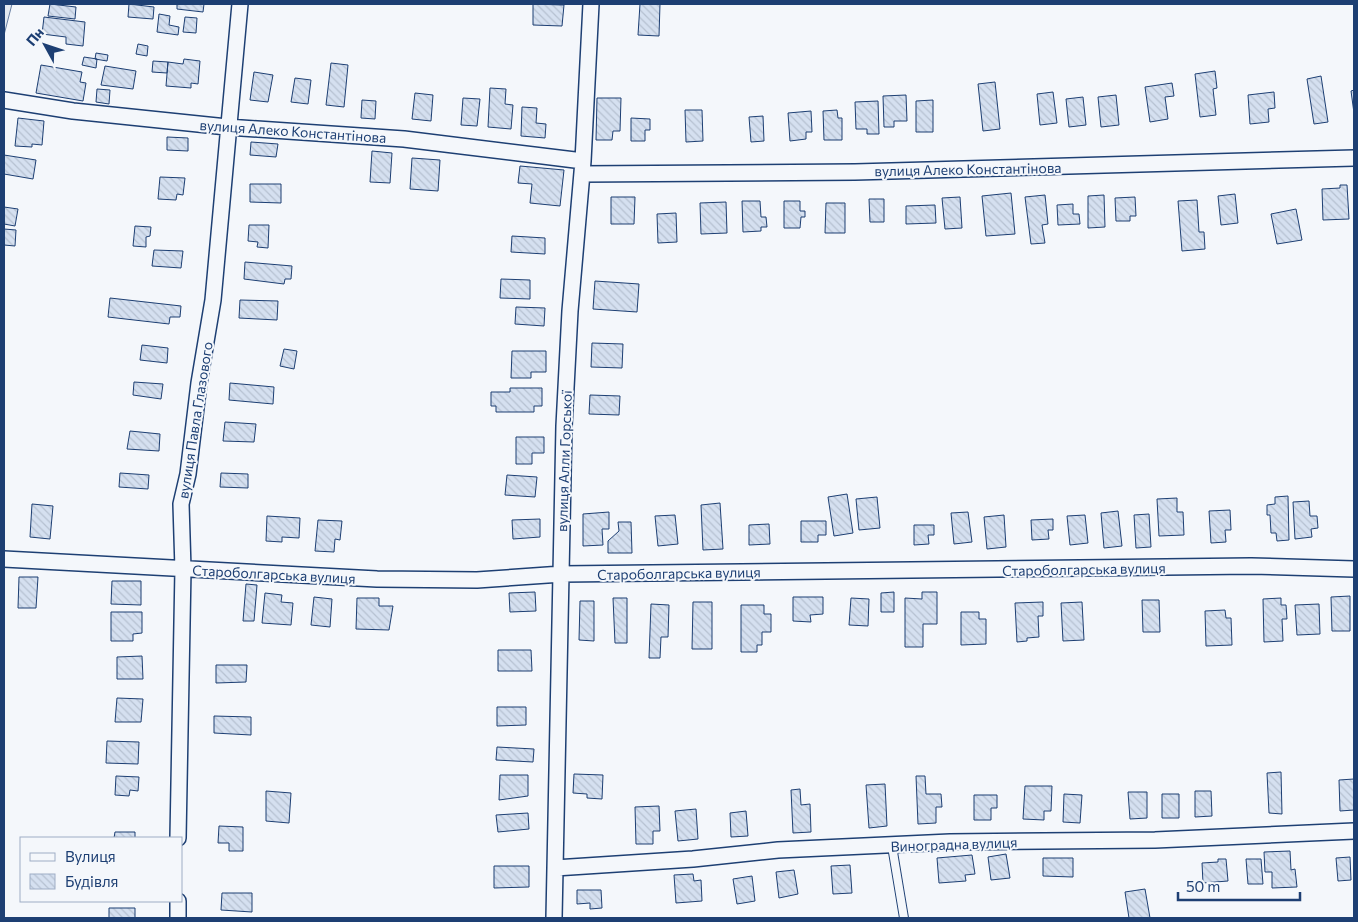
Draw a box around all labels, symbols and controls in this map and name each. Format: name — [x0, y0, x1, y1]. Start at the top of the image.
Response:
north arrow — [20, 20, 70, 70]
text: Пн — [22, 24, 47, 49]
street label: вулиця Алеко Константінова — [199, 116, 387, 146]
street label: вулиця Алеко Константінова — [874, 159, 1062, 179]
street label: вулиця Павла Глазового — [174, 340, 216, 500]
street label: вулиця Алли Горської — [553, 390, 575, 532]
street label: Староболгарська вулиця — [1002, 559, 1166, 579]
street label: Староболгарська вулиця — [192, 561, 356, 587]
street label: Староболгарська вулиця — [597, 563, 761, 583]
street label: Виноградна вулиця — [890, 833, 1018, 855]
legend — [20, 837, 182, 902]
text: Вулиця — [65, 847, 116, 865]
scale bar — [1178, 870, 1300, 902]
text: Будівля — [65, 872, 118, 890]
text: 50 m — [1186, 877, 1220, 895]

